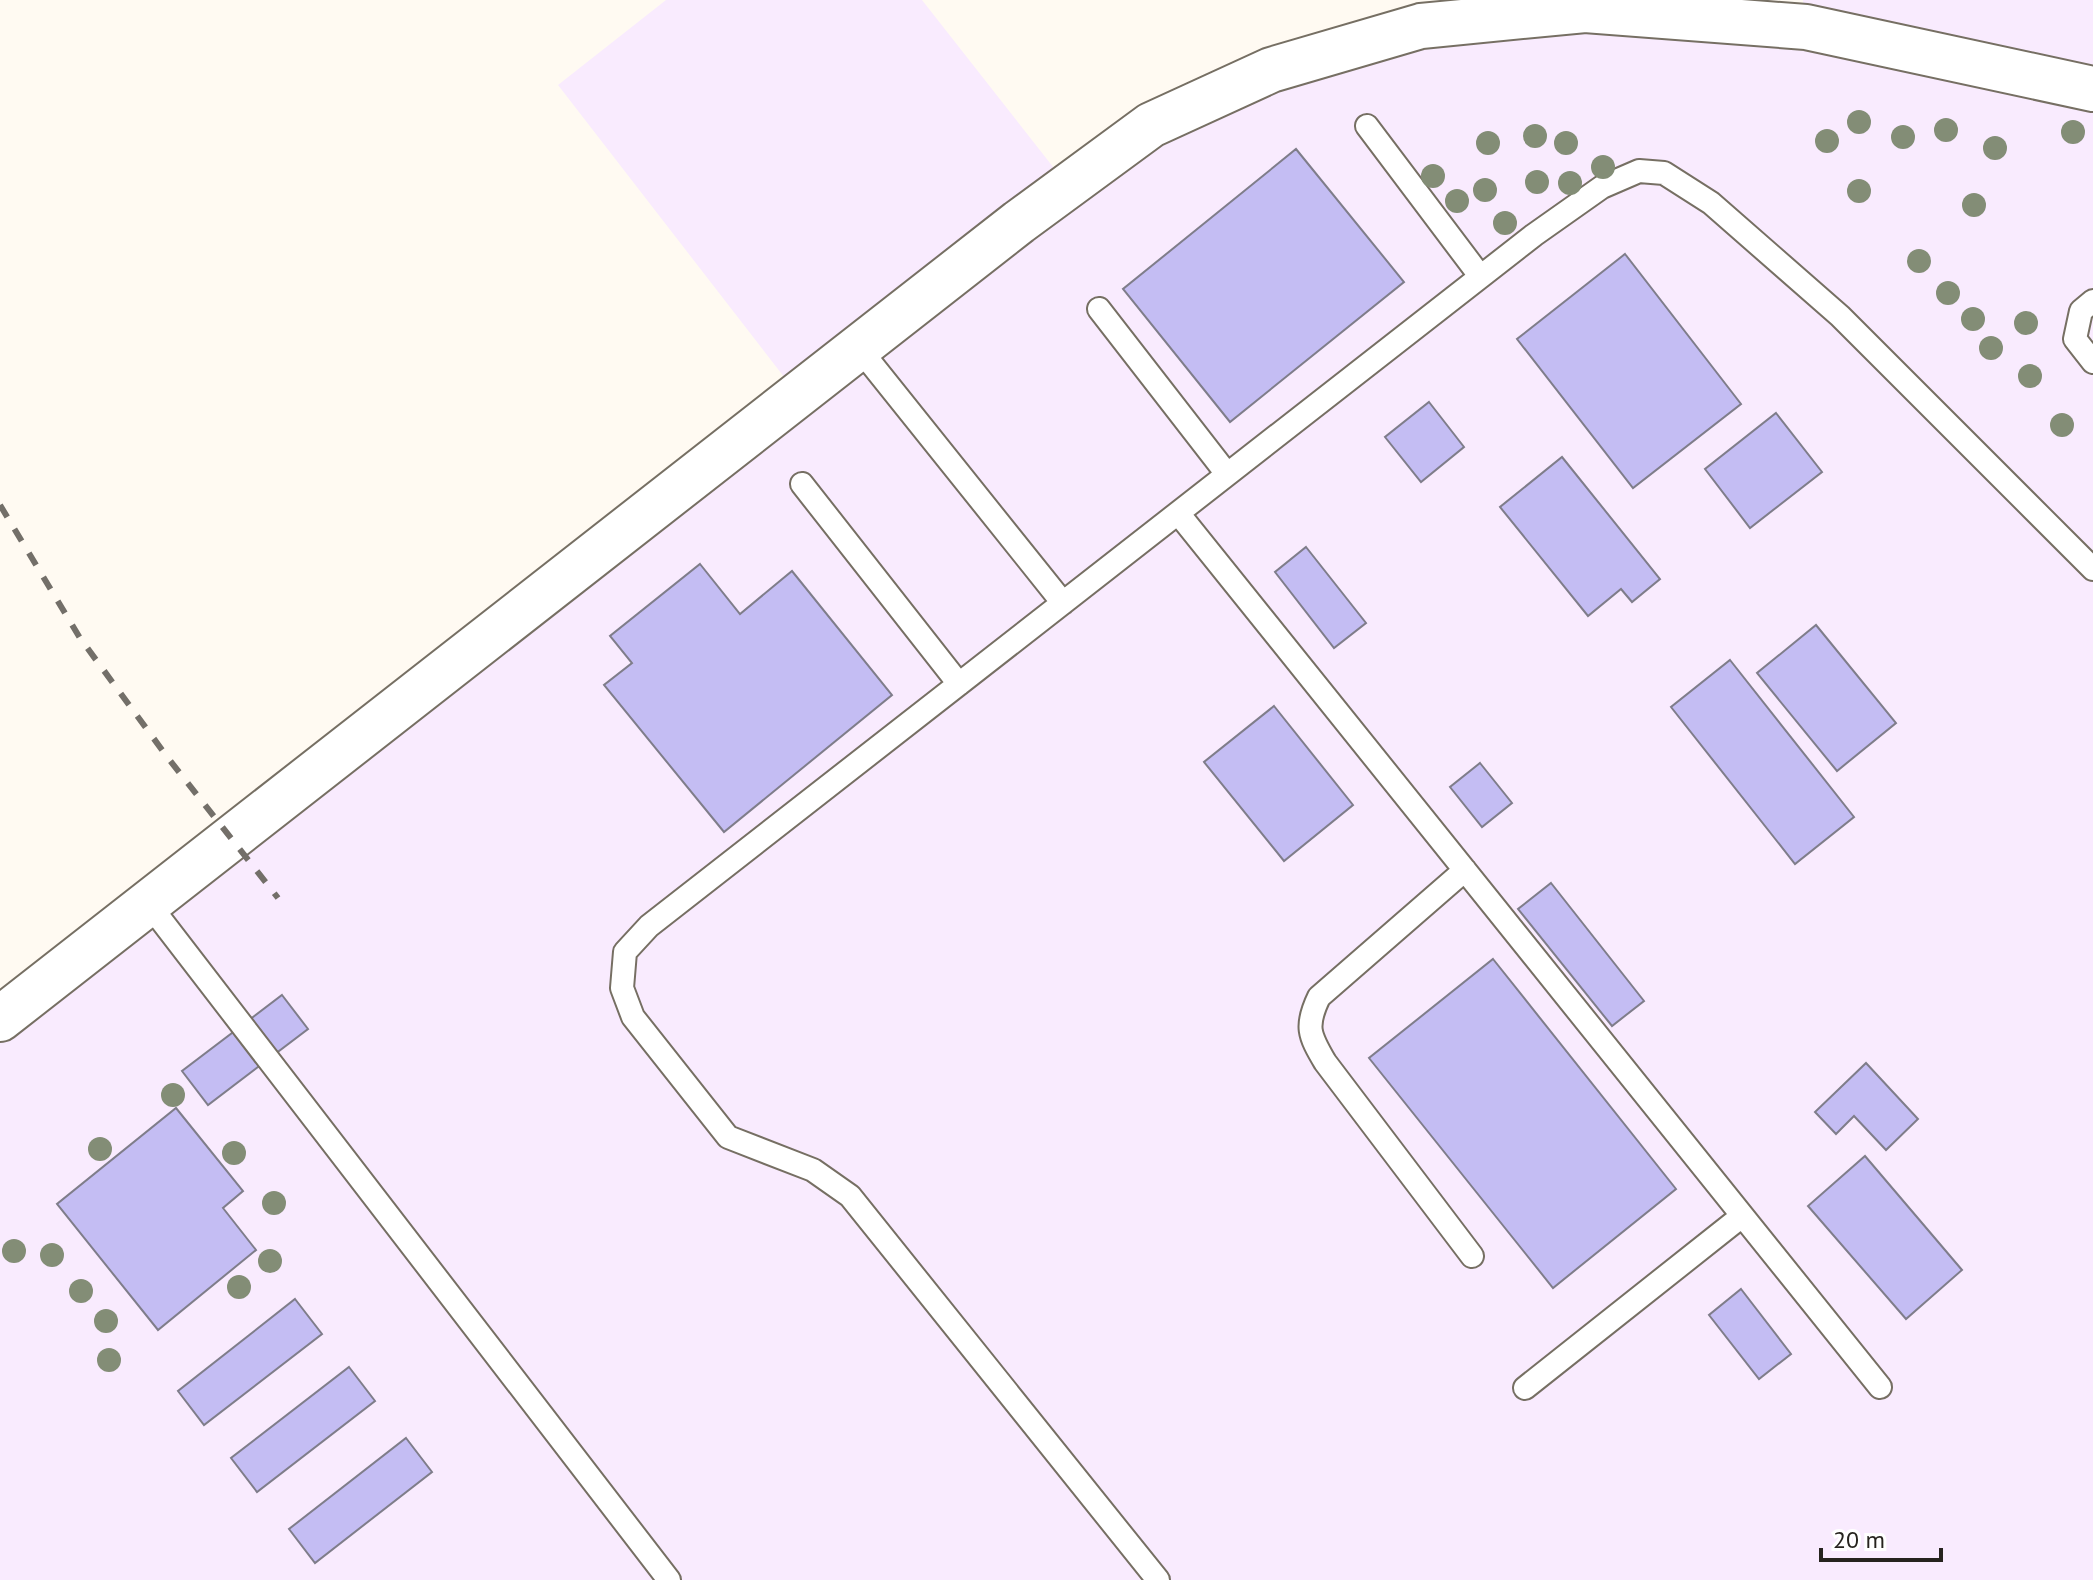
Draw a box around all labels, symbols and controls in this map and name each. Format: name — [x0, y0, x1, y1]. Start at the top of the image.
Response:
scale bar — [1821, 1512, 1941, 1562]
text: 20 m — [1833, 1524, 1885, 1555]

